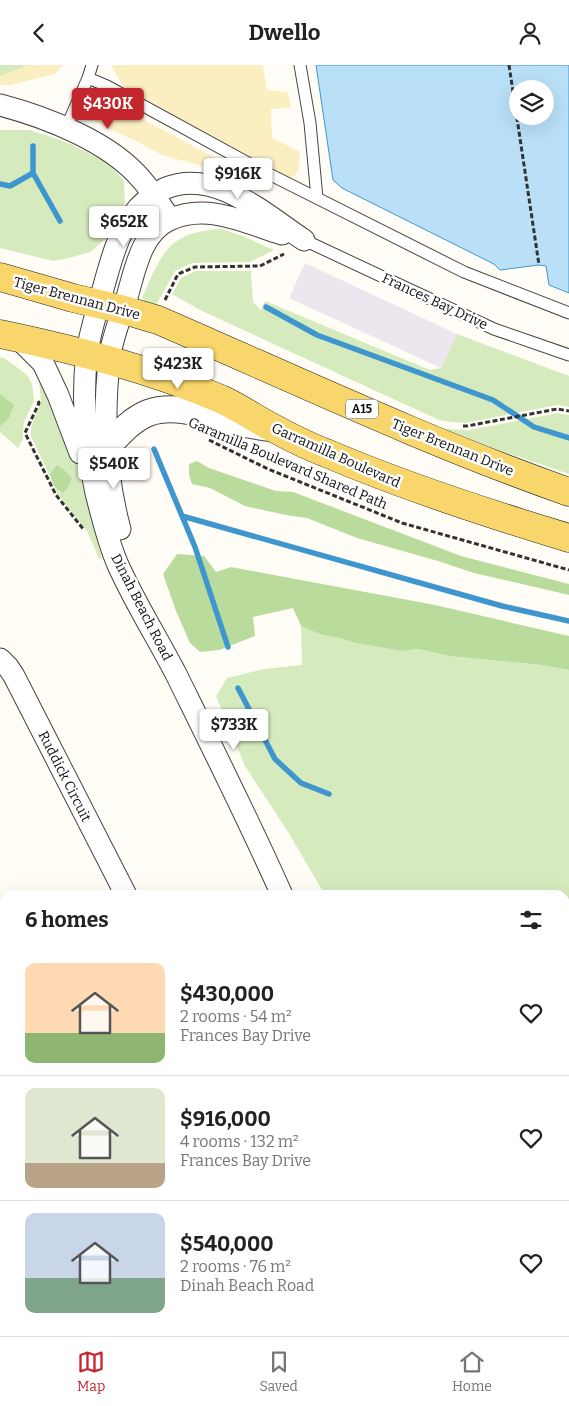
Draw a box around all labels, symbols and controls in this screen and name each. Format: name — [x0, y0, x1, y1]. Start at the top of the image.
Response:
icon: back — [25, 19, 53, 47]
text: Dwello — [249, 19, 320, 46]
icon: person — [516, 19, 544, 47]
map controls — [509, 80, 554, 125]
button: layers — [509, 80, 554, 125]
pin: $430K — [73, 87, 143, 130]
text: $430K — [83, 94, 133, 113]
pin: $916K — [203, 157, 273, 200]
text: $916K — [214, 164, 262, 183]
pin: $652K — [89, 205, 159, 248]
text: $652K — [100, 212, 148, 231]
street label: Frances Bay Drive — [379, 270, 490, 333]
street label: Tiger Brennan Drive — [12, 273, 142, 324]
pin: $423K — [143, 347, 213, 390]
text: $423K — [154, 354, 202, 373]
road number: A15 — [346, 399, 378, 419]
street label: Garamilla Boulevard Shared Path — [186, 414, 390, 513]
street label: Tiger Brennan Drive — [389, 415, 516, 480]
street label: Garramilla Boulevard — [269, 419, 403, 491]
pin: $540K — [79, 447, 149, 490]
text: $540K — [89, 454, 139, 473]
street label: Dinah Beach Road — [107, 551, 176, 663]
pin: $733K — [199, 709, 269, 751]
text: $733K — [210, 715, 258, 734]
street label: Ruddick Circuit — [34, 728, 95, 824]
icon: filters — [517, 906, 545, 934]
text: 6 homes — [25, 907, 109, 933]
text: $430,000 — [180, 981, 274, 1007]
icon: home — [65, 983, 125, 1043]
icon: heart — [517, 999, 545, 1027]
text: 2 rooms · 54 m² — [180, 1007, 292, 1026]
text: Frances Bay Drive — [180, 1026, 311, 1045]
text: $916,000 — [180, 1106, 271, 1132]
icon: home — [65, 1108, 125, 1168]
icon: heart — [517, 1124, 545, 1152]
text: 4 rooms · 132 m² — [180, 1132, 299, 1151]
text: Frances Bay Drive — [180, 1151, 311, 1170]
text: $540,000 — [180, 1231, 274, 1257]
icon: home — [65, 1233, 125, 1293]
icon: heart — [517, 1249, 545, 1277]
text: 2 rooms · 76 m² — [180, 1257, 291, 1276]
text: Dinah Beach Road — [180, 1276, 314, 1295]
tab: Map — [77, 1348, 105, 1395]
tab: Saved — [259, 1348, 298, 1395]
tab: Home — [452, 1348, 492, 1395]

